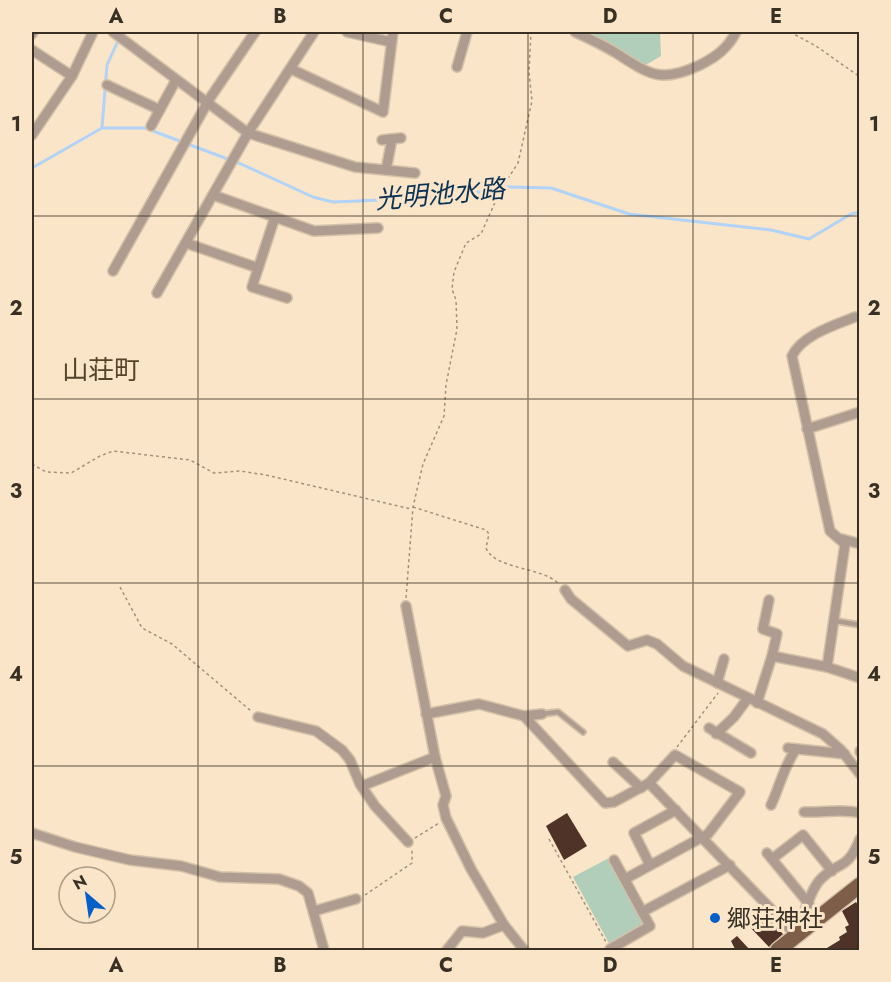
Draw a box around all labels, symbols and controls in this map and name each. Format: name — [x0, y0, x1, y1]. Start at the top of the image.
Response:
text: A — [108, 2, 124, 31]
text: B — [273, 2, 287, 31]
text: C — [439, 2, 453, 31]
text: D — [603, 2, 617, 31]
text: E — [770, 2, 782, 31]
text: 1 — [11, 110, 21, 139]
text: 1 — [869, 110, 879, 139]
water label: 光明池水路 — [374, 169, 508, 219]
text: 2 — [9, 294, 23, 323]
text: 2 — [867, 294, 881, 323]
district label: 山荘町 — [62, 351, 140, 389]
text: 3 — [10, 477, 22, 506]
text: 3 — [868, 477, 880, 506]
text: 4 — [9, 660, 23, 689]
text: 4 — [867, 660, 881, 689]
text: 5 — [10, 843, 23, 872]
text: 5 — [868, 843, 881, 872]
north arrow — [57, 865, 117, 925]
text: N — [69, 869, 91, 895]
place label: 郷荘神社 — [727, 901, 823, 936]
marker: 郷荘神社 — [708, 911, 722, 925]
text: A — [108, 951, 124, 980]
text: B — [273, 951, 287, 980]
text: C — [439, 951, 453, 980]
text: D — [603, 951, 617, 980]
text: E — [770, 951, 782, 980]

